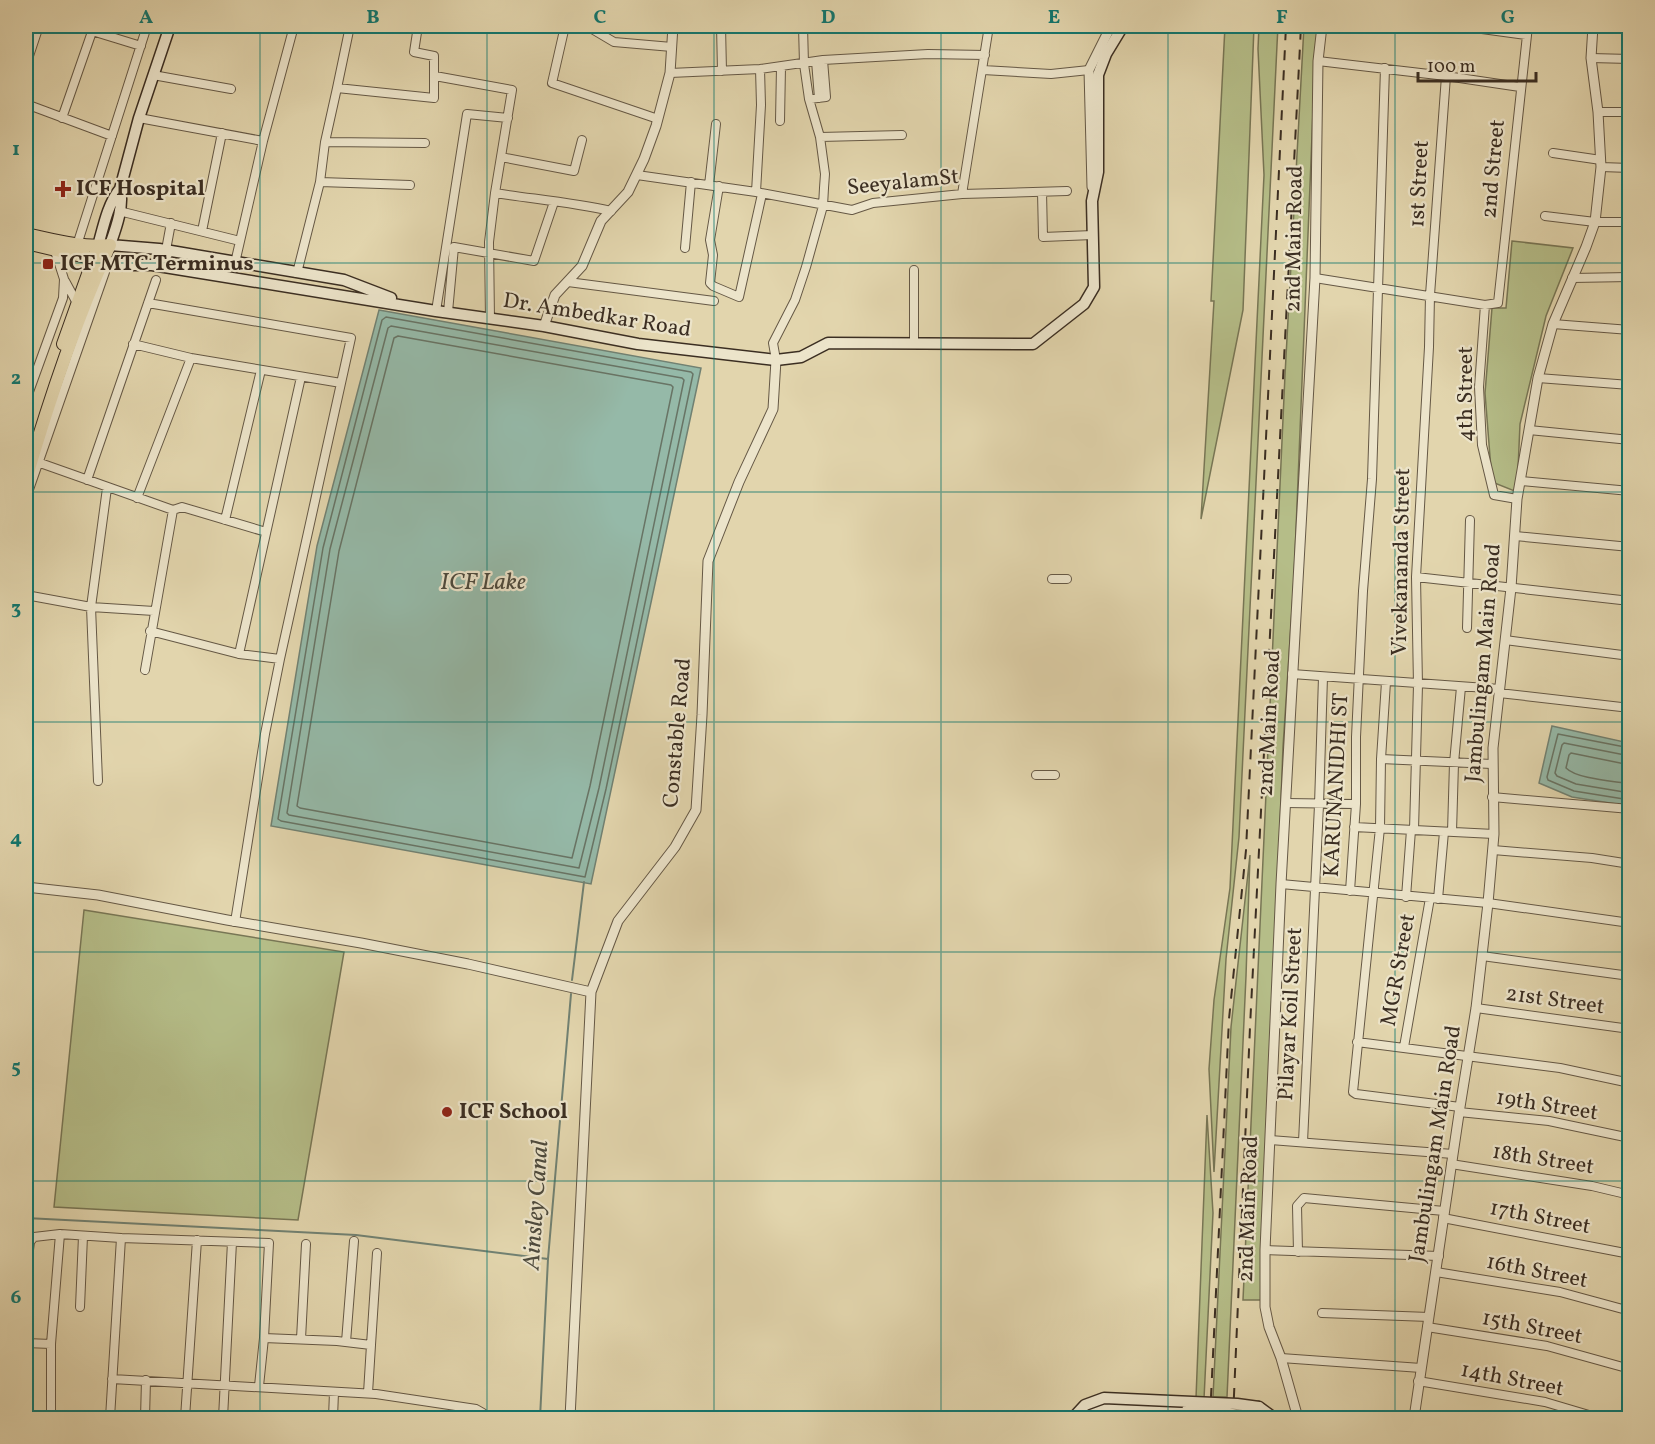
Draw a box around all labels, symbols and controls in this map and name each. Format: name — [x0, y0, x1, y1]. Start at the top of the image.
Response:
text: A — [139, 4, 153, 32]
text: B — [366, 4, 380, 32]
text: C — [594, 4, 607, 32]
text: D — [821, 4, 835, 32]
text: E — [1048, 4, 1060, 32]
text: F — [1276, 4, 1288, 32]
text: G — [1501, 4, 1515, 32]
scale bar — [1418, 45, 1536, 83]
text: 100 m — [1427, 55, 1476, 80]
street label: 2nd Street — [1474, 118, 1514, 220]
text: 1 — [12, 136, 20, 164]
street label: 1st Street — [1402, 139, 1438, 229]
street label: SeeyalamSt — [845, 162, 961, 204]
street label: 2nd Main Road — [1278, 165, 1312, 313]
place label: ICF Hospital — [76, 174, 205, 205]
marker: ICF Hospital — [54, 180, 72, 198]
place label: ICF MTC Terminus — [60, 249, 254, 280]
marker: ICF MTC Terminus — [41, 257, 55, 271]
street label: Dr. Ambedkar Road — [501, 286, 693, 346]
street label: 4th Street — [1451, 346, 1482, 442]
text: 2 — [11, 365, 21, 393]
street label: Vivekananda Street — [1385, 467, 1419, 656]
street label: Jambulingam Main Road — [1458, 542, 1510, 784]
water label: ICF Lake — [440, 566, 526, 600]
text: 3 — [11, 595, 21, 623]
street label: 2nd Main Road — [1251, 649, 1289, 797]
street label: Constable Road — [656, 657, 700, 809]
street label: KARUNANIDHI ST — [1317, 692, 1357, 878]
text: 4 — [10, 825, 22, 853]
street label: MGR Street — [1374, 911, 1424, 1029]
street label: Pilayar Koil Street — [1271, 926, 1311, 1102]
street label: 21st Street — [1504, 979, 1607, 1023]
street label: Jambulingam Main Road — [1402, 1023, 1470, 1265]
text: 5 — [11, 1054, 21, 1082]
street label: 19th Street — [1494, 1083, 1600, 1129]
place label: ICF School — [459, 1097, 568, 1128]
marker: ICF School — [440, 1105, 454, 1119]
street label: 2nd Main Road — [1231, 1135, 1267, 1283]
street label: 18th Street — [1490, 1137, 1596, 1183]
water label: Ainsley Canal — [515, 1139, 558, 1272]
street label: 17th Street — [1487, 1193, 1593, 1243]
street label: 16th Street — [1484, 1247, 1591, 1297]
text: 6 — [11, 1284, 22, 1312]
street label: 15th Street — [1479, 1303, 1585, 1353]
street label: 14th Street — [1458, 1355, 1567, 1405]

